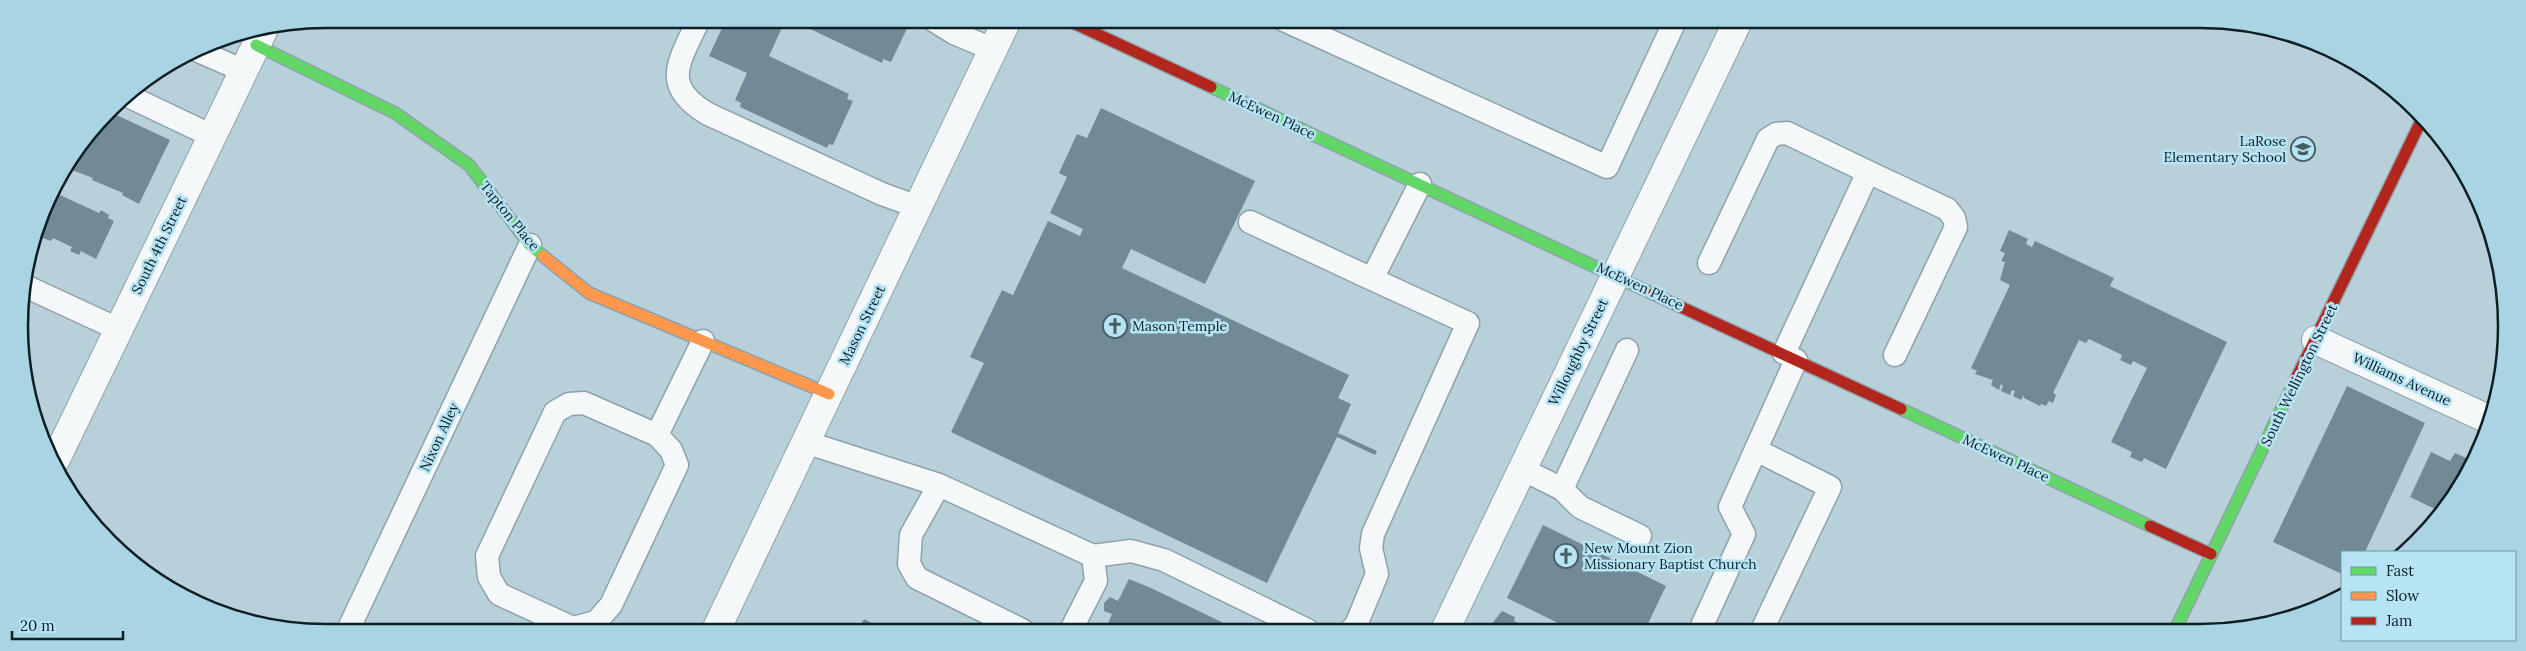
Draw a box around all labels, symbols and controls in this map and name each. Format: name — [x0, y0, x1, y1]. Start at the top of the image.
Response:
street label: McEwen Place — [1226, 87, 1319, 143]
place label: LaRose Elementary School — [2163, 132, 2286, 166]
school or university icon: LaRose Elementary School — [2290, 136, 2316, 162]
street label: Tapton Place — [476, 178, 544, 255]
street label: South 4th Street — [128, 193, 191, 297]
street label: McEwen Place — [1594, 258, 1687, 314]
street label: Mason Street — [835, 282, 889, 368]
street label: Willoughby Street — [1544, 295, 1612, 409]
street label: South Wellington Street — [2257, 300, 2342, 449]
church icon: Mason Temple — [1102, 313, 1128, 339]
place label: Mason Temple — [1132, 317, 1227, 335]
street label: Williams Avenue — [2350, 348, 2454, 410]
street label: Nixon Alley — [415, 399, 463, 474]
street label: McEwen Place — [1960, 430, 2053, 486]
place label: New Mount Zion Missionary Baptist Church — [1584, 539, 1757, 573]
church icon: New Mount Zion Missionary Baptist Church — [1553, 543, 1579, 569]
legend — [2341, 551, 2516, 641]
text: Fast — [2386, 561, 2414, 580]
text: Slow — [2386, 586, 2419, 605]
scale bar — [12, 608, 124, 640]
text: Jam — [2385, 611, 2413, 630]
text: 20 m — [20, 616, 55, 635]

